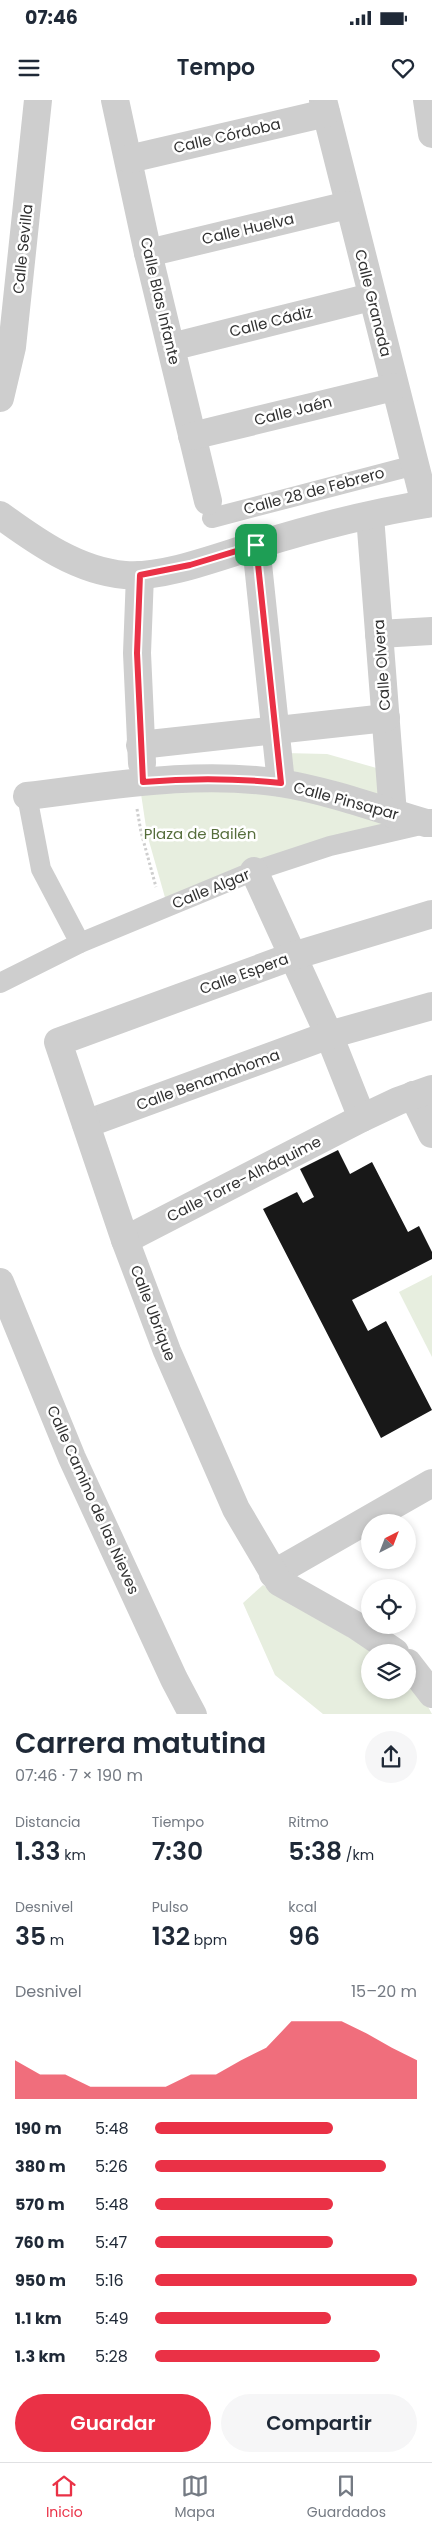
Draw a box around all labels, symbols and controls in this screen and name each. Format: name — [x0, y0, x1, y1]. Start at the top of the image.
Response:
text: 07:46 — [25, 4, 78, 31]
text: Tempo — [177, 52, 255, 83]
icon: menu — [15, 54, 43, 82]
icon: heart — [389, 54, 417, 82]
street label: Calle Córdoba — [171, 113, 282, 158]
street label: Calle Sevilla — [7, 203, 38, 295]
street label: Calle Huelva — [200, 208, 296, 249]
street label: Calle Blas Infante — [136, 235, 185, 367]
street label: Calle Granada — [350, 247, 397, 359]
street label: Calle Cádiz — [227, 301, 315, 342]
street label: Calle Jaén — [252, 391, 334, 430]
street label: Calle 28 de Febrero — [241, 462, 387, 519]
pin — [235, 524, 277, 566]
icon: arrive — [242, 531, 270, 559]
street label: Calle Olvera — [368, 619, 395, 711]
street label: Calle Pinsapar — [291, 776, 402, 825]
park label: Plaza de Bailén — [144, 823, 256, 844]
street label: Calle Algar — [169, 863, 253, 914]
street label: Calle Espera — [196, 948, 291, 999]
street label: Calle Benamahoma — [133, 1044, 282, 1115]
street label: Calle Torre-Alháquime — [163, 1130, 325, 1227]
street label: Calle Ubrique — [126, 1262, 181, 1364]
street label: Calle Camino de las Nieves — [42, 1402, 145, 1598]
north arrow — [361, 1514, 416, 1569]
map controls — [361, 1514, 416, 1699]
button: locate — [361, 1579, 416, 1634]
button: layers — [361, 1644, 416, 1699]
text: Carrera matutina — [15, 1724, 266, 1763]
button: share — [365, 1731, 417, 1783]
text: 07:46 · 7 × 190 m — [15, 1764, 143, 1787]
text: Distancia — [15, 1812, 81, 1832]
text: Tiempo — [152, 1812, 204, 1832]
text: Ritmo — [288, 1812, 329, 1832]
text: 1.33 — [15, 1834, 61, 1869]
text: 7:30 — [152, 1834, 203, 1869]
text: 5:38 — [288, 1834, 342, 1869]
text: km — [61, 1845, 86, 1865]
text: /km — [342, 1845, 374, 1865]
text: Desnivel — [15, 1897, 73, 1917]
text: Pulso — [152, 1897, 188, 1917]
text: kcal — [288, 1897, 317, 1917]
text: 35 — [15, 1919, 46, 1954]
text: 132 — [152, 1919, 190, 1954]
text: 96 — [288, 1919, 320, 1954]
text: m — [46, 1930, 64, 1950]
text: bpm — [190, 1930, 227, 1950]
text: Desnivel — [15, 1980, 82, 2003]
text: 15–20 m — [351, 1980, 417, 2003]
text: 190 m — [15, 2117, 62, 2140]
text: 5:48 — [95, 2117, 129, 2140]
text: 380 m — [15, 2155, 66, 2178]
text: 5:26 — [95, 2155, 128, 2178]
text: 570 m — [15, 2193, 65, 2216]
text: 5:48 — [95, 2193, 129, 2216]
text: 760 m — [15, 2231, 65, 2254]
text: 5:47 — [95, 2231, 127, 2254]
text: 950 m — [15, 2269, 66, 2292]
text: 5:16 — [95, 2269, 124, 2292]
text: 1.1 km — [15, 2307, 62, 2330]
text: 5:49 — [95, 2307, 129, 2330]
text: 1.3 km — [15, 2345, 65, 2368]
text: 5:28 — [95, 2345, 128, 2368]
button: Guardar — [15, 2394, 211, 2452]
button: Compartir — [221, 2394, 417, 2452]
tab: Inicio — [46, 2472, 83, 2523]
tab: Mapa — [175, 2472, 215, 2523]
tab: Guardados — [307, 2472, 386, 2523]

